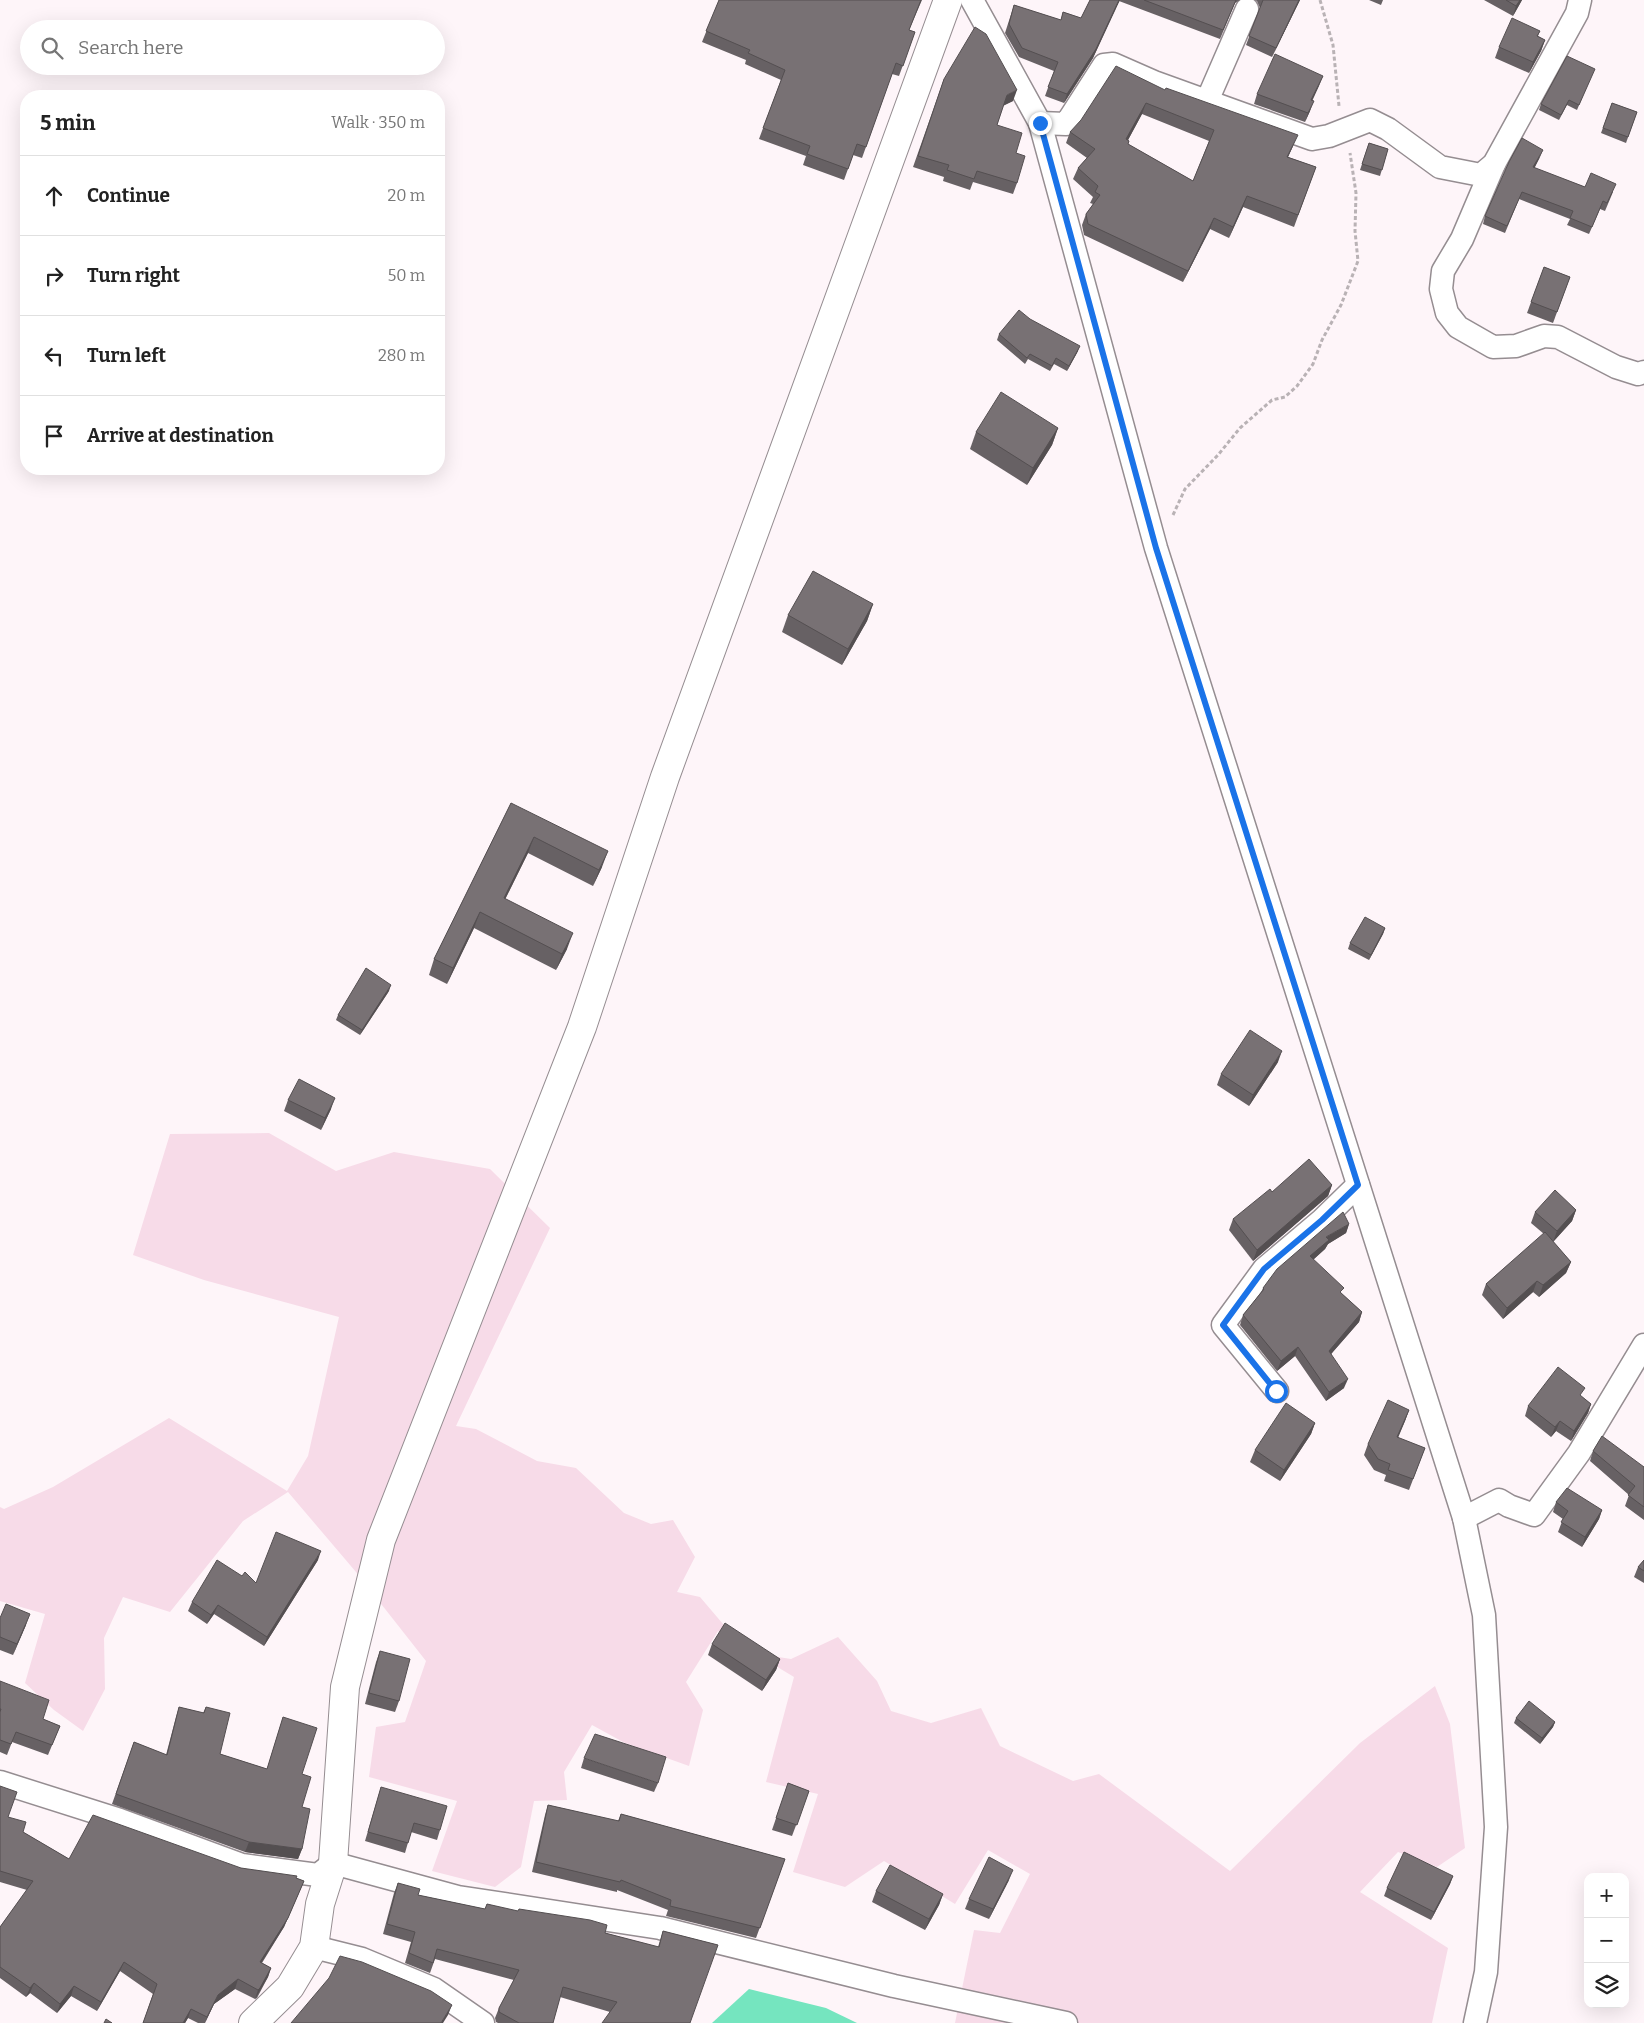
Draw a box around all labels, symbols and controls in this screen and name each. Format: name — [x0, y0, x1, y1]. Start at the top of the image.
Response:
search box — [20, 20, 445, 75]
icon: search — [38, 34, 66, 62]
text: Search here — [78, 36, 183, 59]
text: 5 min — [40, 110, 96, 136]
route end — [1029, 112, 1052, 135]
text: Walk · 350 m — [331, 113, 425, 132]
icon: ahead — [40, 182, 68, 210]
text: Continue — [87, 184, 170, 207]
text: 20 m — [388, 186, 425, 205]
icon: right — [40, 262, 68, 290]
text: Turn right — [87, 264, 180, 287]
text: 50 m — [388, 266, 425, 285]
icon: left — [40, 342, 68, 370]
text: Turn left — [87, 344, 166, 367]
text: 280 m — [378, 346, 425, 365]
icon: arrive — [40, 422, 68, 450]
text: Arrive at destination — [87, 424, 274, 447]
route start — [1265, 1380, 1288, 1403]
map controls — [1584, 1873, 1629, 2008]
button: + — [1584, 1873, 1629, 1918]
button: − — [1584, 1918, 1629, 1963]
button: layers — [1584, 1963, 1629, 2008]

